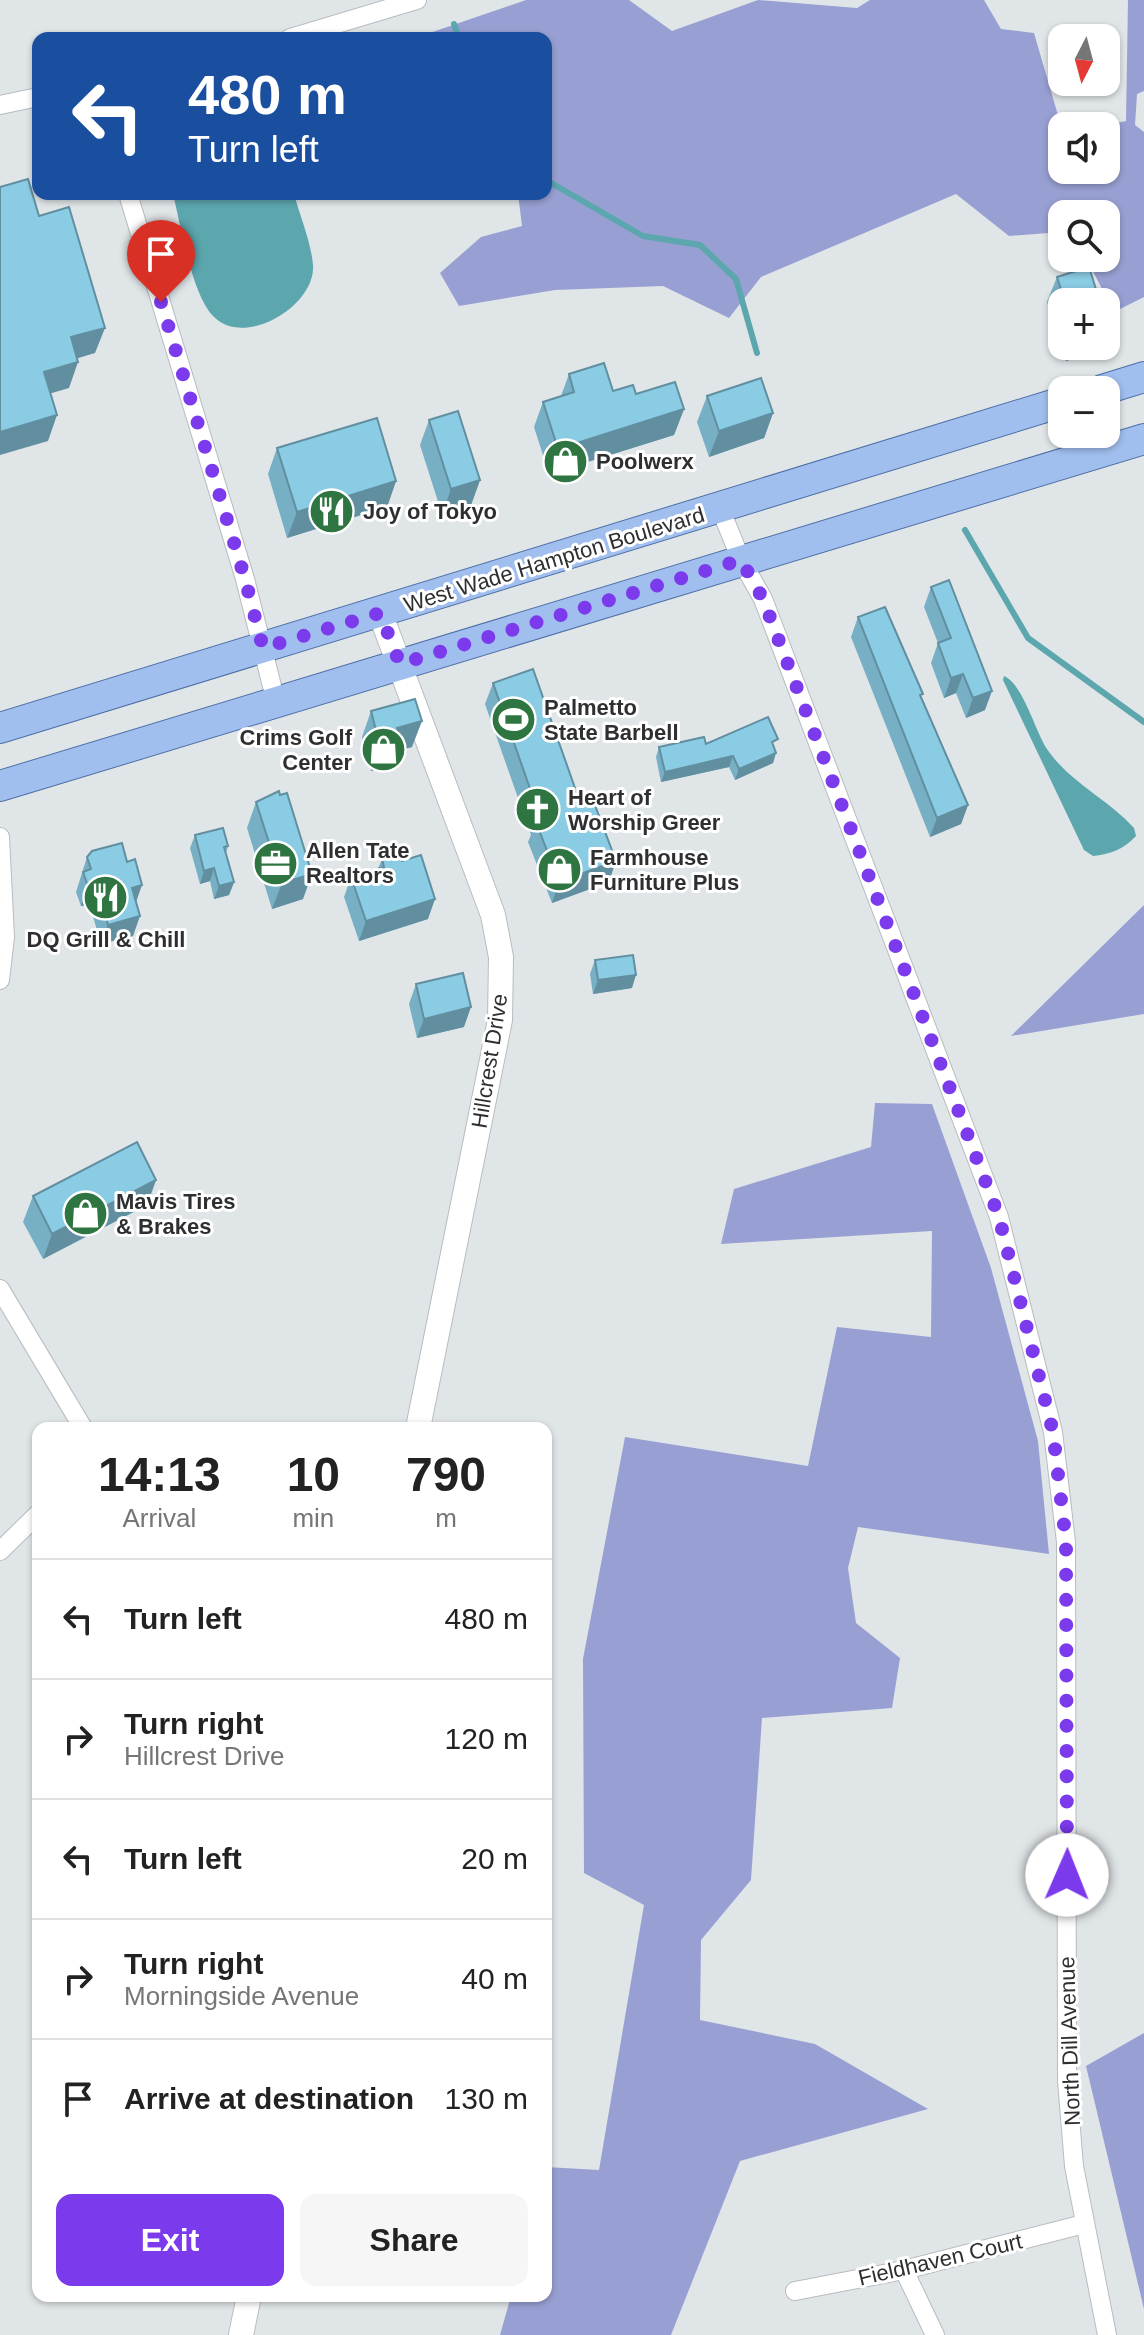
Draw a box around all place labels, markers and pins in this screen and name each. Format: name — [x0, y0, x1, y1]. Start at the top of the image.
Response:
pin — [127, 220, 195, 302]
shop icon: Poolwerx — [541, 437, 589, 485]
place label: Poolwerx — [596, 449, 695, 474]
restaurant icon: Joy of Tokyo — [308, 487, 356, 535]
place label: Joy of Tokyo — [363, 499, 497, 524]
place label: Palmetto State Barbell — [544, 695, 679, 745]
sports icon: Palmetto State Barbell — [489, 696, 537, 744]
place label: Crims Golf Center — [240, 725, 353, 775]
shop icon: Crims Golf Center — [359, 726, 407, 774]
place label: Heart of Worship Greer — [568, 785, 721, 835]
church icon: Heart of Worship Greer — [513, 786, 561, 834]
place label: Allen Tate Realtors — [306, 838, 410, 888]
office icon: Allen Tate Realtors — [251, 839, 299, 887]
place label: Farmhouse Furniture Plus — [590, 845, 739, 895]
shop icon: Farmhouse Furniture Plus — [535, 846, 583, 894]
restaurant icon: DQ Grill & Chill — [82, 874, 130, 922]
place label: DQ Grill & Chill — [27, 927, 185, 952]
place label: Mavis Tires & Brakes — [116, 1189, 235, 1239]
shop icon: Mavis Tires & Brakes — [61, 1190, 109, 1238]

